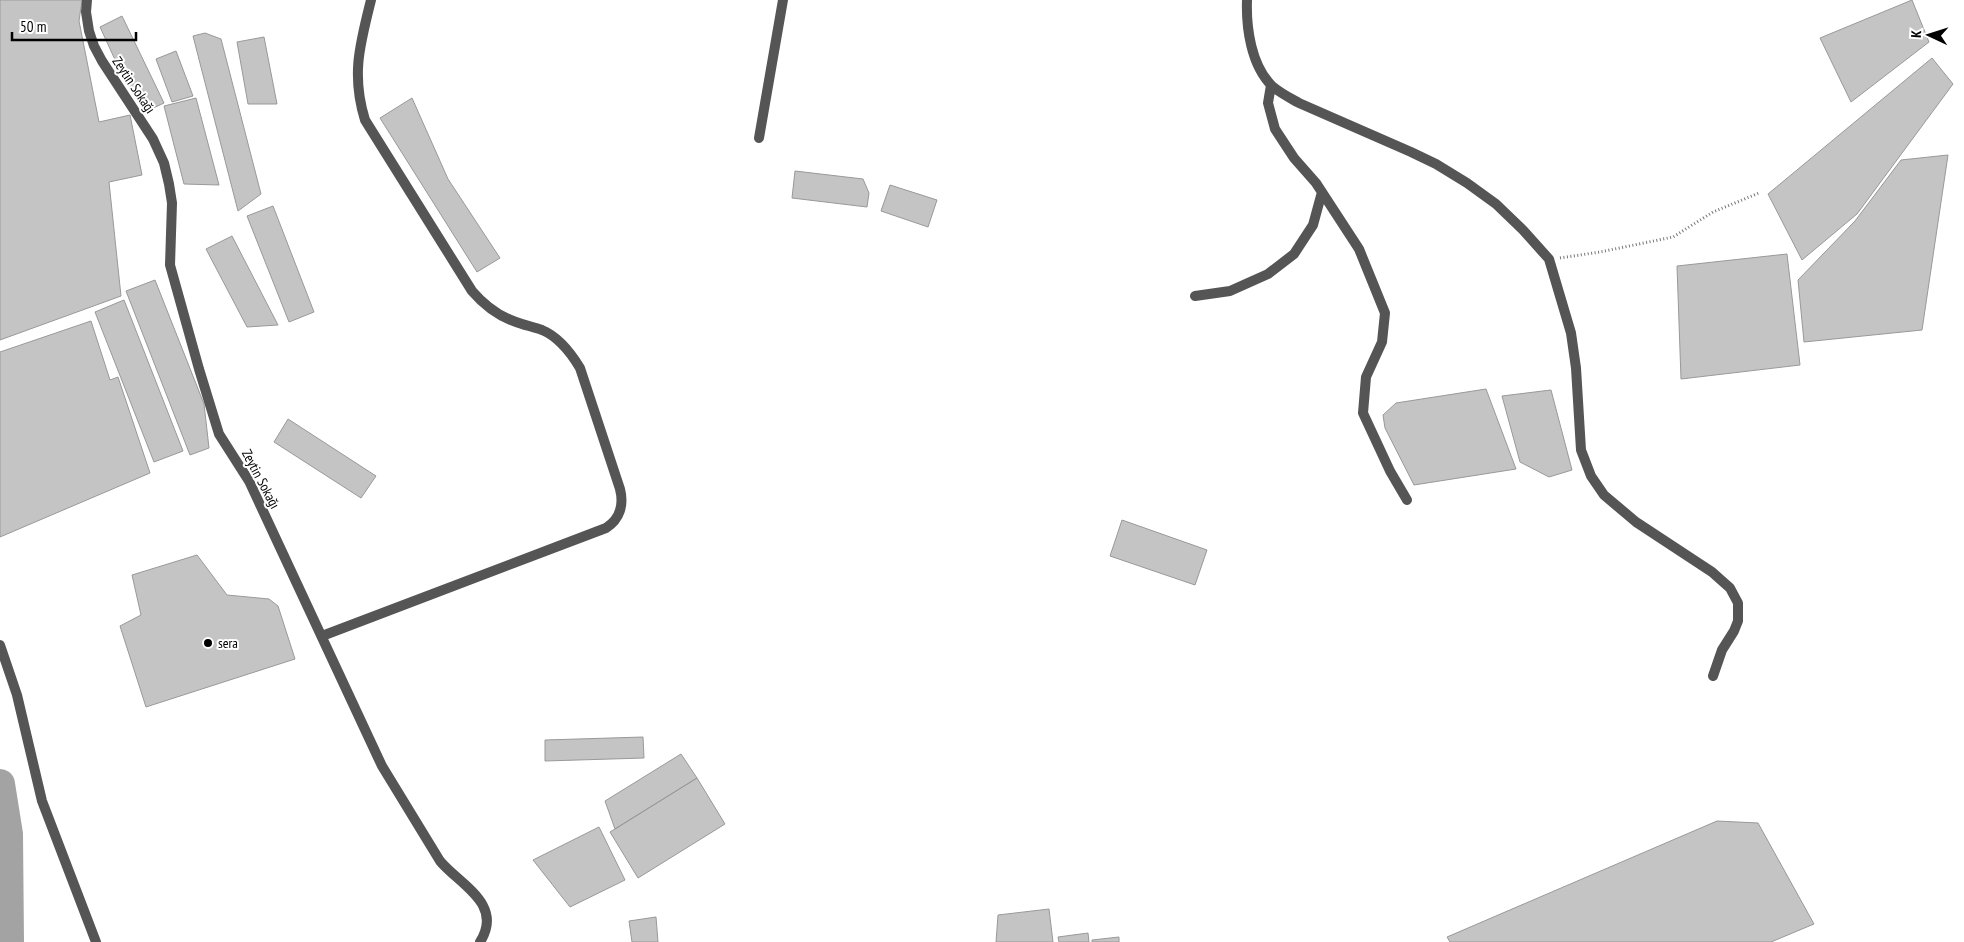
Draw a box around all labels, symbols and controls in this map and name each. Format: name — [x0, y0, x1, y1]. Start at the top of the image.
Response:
scale bar — [12, 10, 136, 42]
north arrow — [1904, 10, 1954, 60]
text: 50 m — [20, 17, 46, 36]
text: K — [1907, 29, 1925, 38]
street label: Zeytin Sokağı — [108, 53, 160, 117]
street label: Zeytin Sokağı — [238, 446, 284, 512]
place label: sera — [218, 634, 238, 652]
marker: sera — [202, 637, 214, 649]

